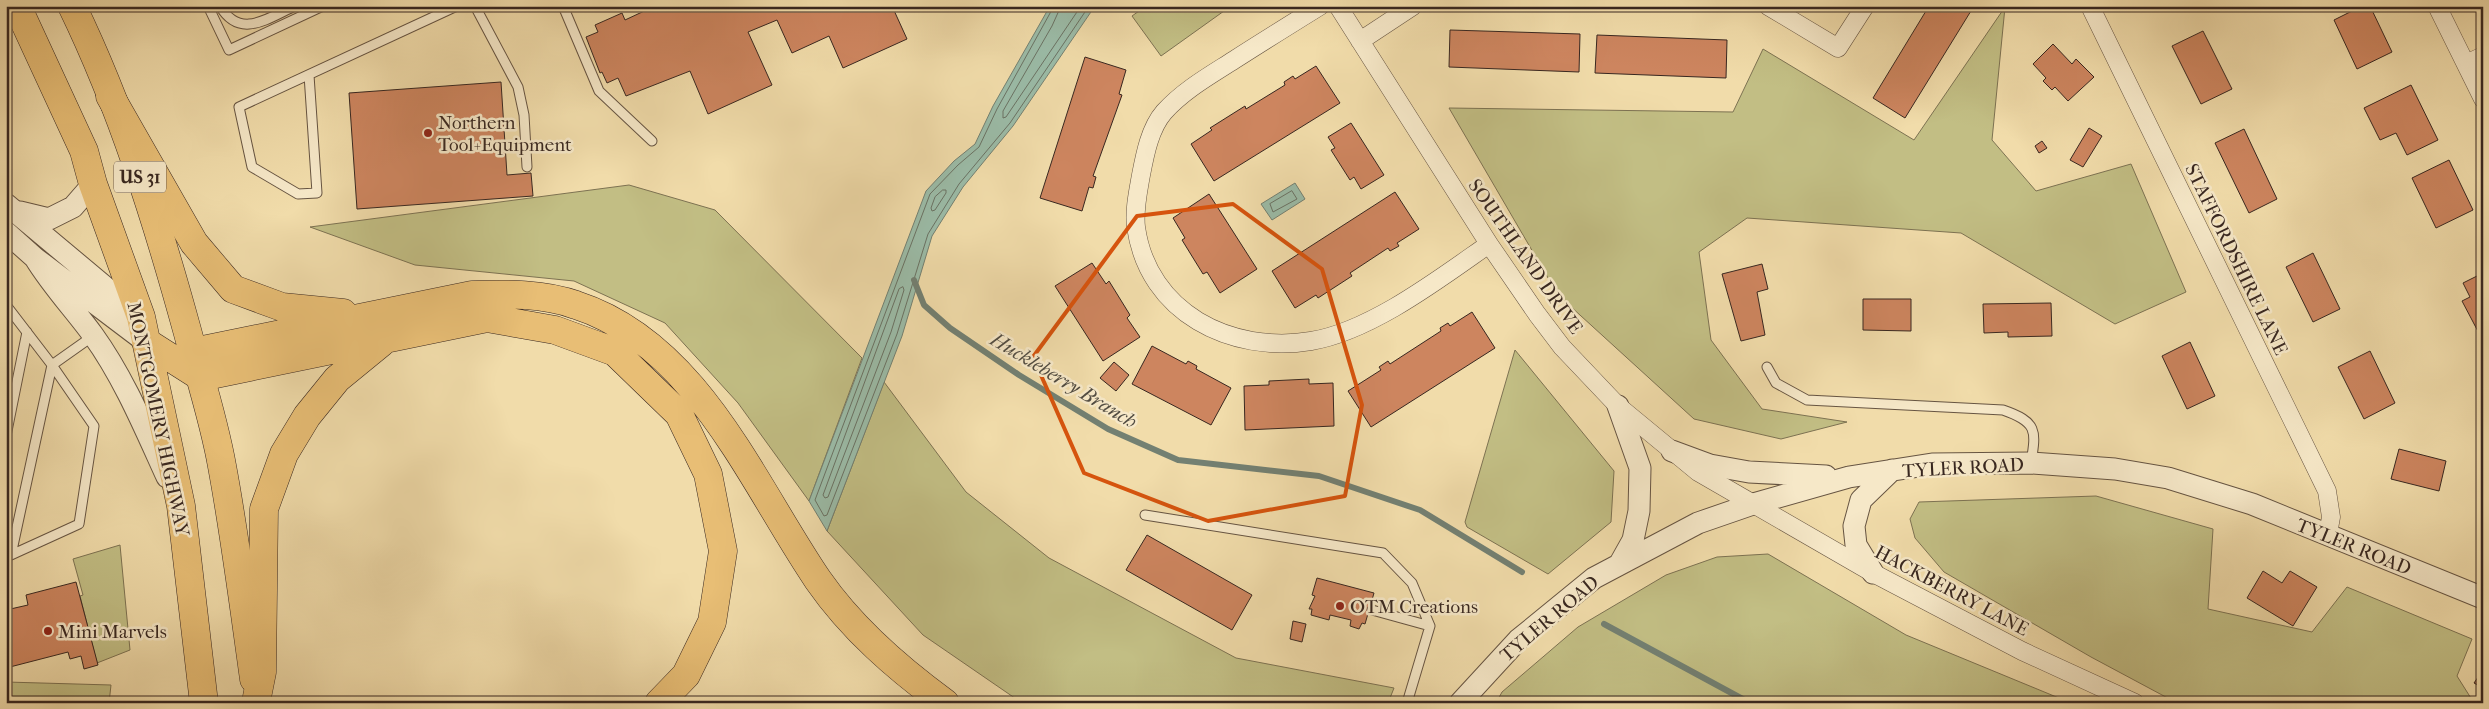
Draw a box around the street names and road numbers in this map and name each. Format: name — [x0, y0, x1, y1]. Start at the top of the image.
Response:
street label: STAFFORDSHIRE LANE — [2180, 160, 2292, 359]
road number: US 31 — [114, 162, 166, 192]
street label: SOUTHLAND DRIVE — [1463, 175, 1587, 338]
street label: MONTGOMERY HIGHWAY — [122, 300, 194, 539]
street label: TYLER ROAD — [1902, 454, 2024, 482]
street label: TYLER ROAD — [2293, 514, 2414, 580]
street label: HACKBERRY LANE — [1871, 541, 2033, 641]
street label: TYLER ROAD — [1496, 571, 1603, 666]

